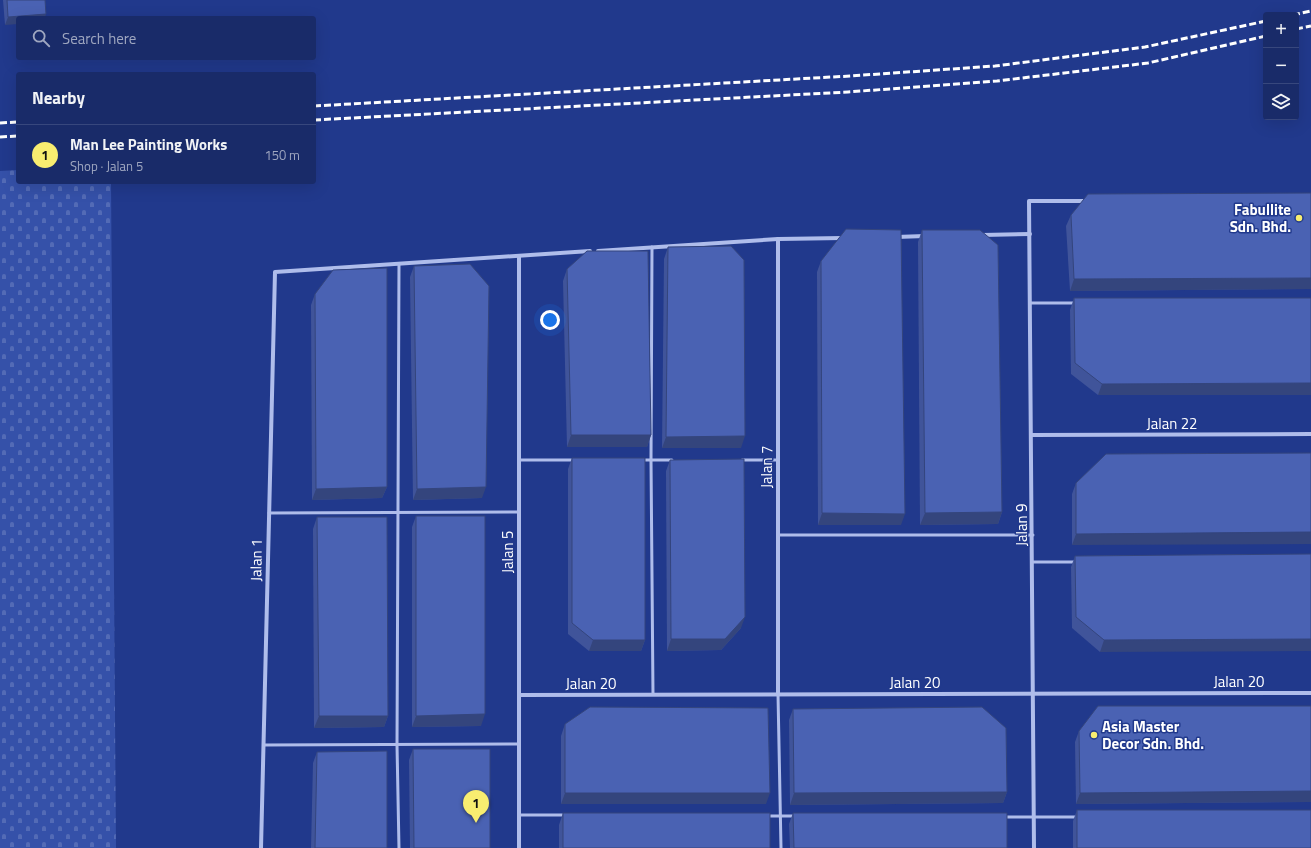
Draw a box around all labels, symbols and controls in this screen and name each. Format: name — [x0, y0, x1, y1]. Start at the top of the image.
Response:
map controls — [1263, 12, 1299, 120]
button: + — [1263, 12, 1299, 48]
search box — [16, 16, 316, 60]
icon: search — [30, 27, 52, 49]
text: Search here — [62, 27, 136, 50]
button: − — [1263, 48, 1299, 84]
button: layers — [1263, 84, 1299, 120]
text: Nearby — [32, 85, 85, 111]
text: Man Lee Painting Works — [70, 133, 227, 156]
text: 1 — [41, 145, 49, 165]
text: 150 m — [264, 145, 300, 165]
text: Shop · Jalan 5 — [70, 156, 143, 176]
place label: Fabullite Sdn. Bhd. — [1230, 198, 1291, 238]
marker: Fabullite Sdn. Bhd. — [1294, 213, 1304, 223]
your location — [540, 310, 560, 330]
street label: Jalan 22 — [1147, 412, 1198, 435]
street label: Jalan 7 — [755, 446, 778, 488]
street label: Jalan 9 — [1010, 504, 1033, 546]
street label: Jalan 5 — [496, 531, 519, 573]
street label: Jalan 1 — [244, 539, 268, 581]
street label: Jalan 20 — [1214, 670, 1265, 693]
street label: Jalan 20 — [890, 671, 941, 694]
street label: Jalan 20 — [566, 672, 617, 695]
place label: Asia Master Decor Sdn. Bhd. — [1102, 715, 1204, 755]
marker: Asia Master Decor Sdn. Bhd. — [1089, 730, 1099, 740]
pin: 1 — [463, 790, 489, 823]

